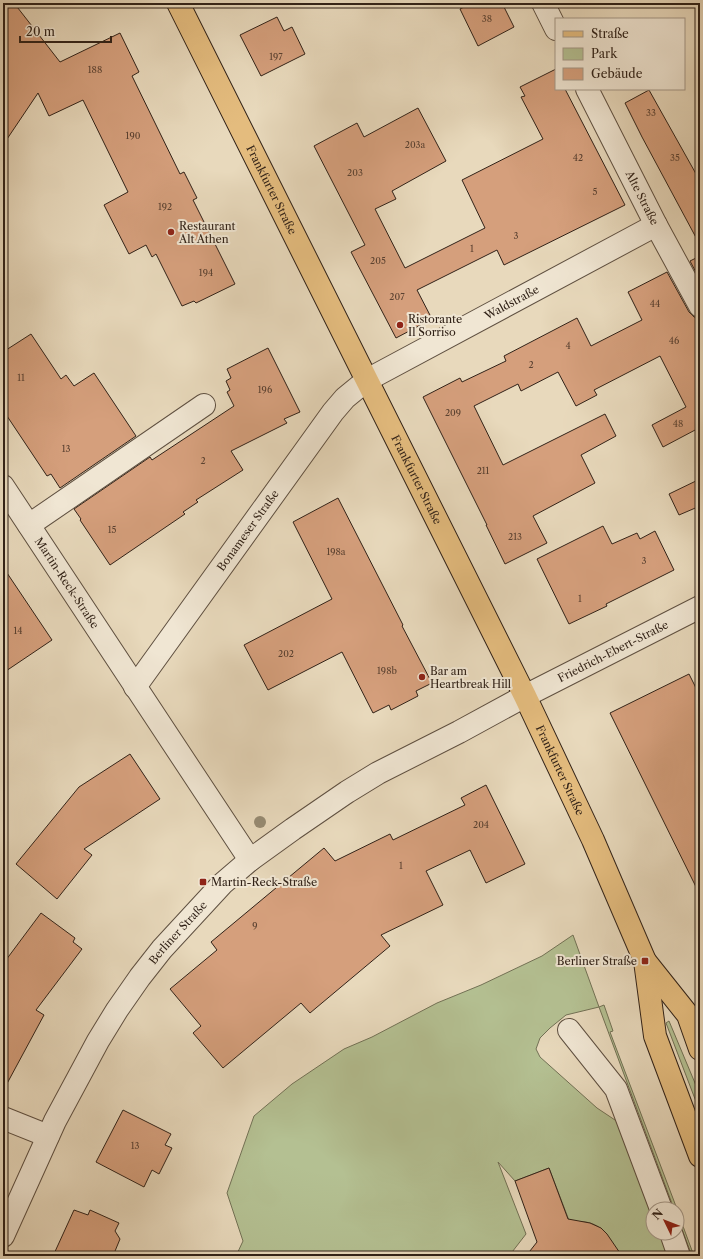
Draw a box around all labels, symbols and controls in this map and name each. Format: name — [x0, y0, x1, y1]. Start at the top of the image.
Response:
house number: 38 — [482, 13, 492, 24]
scale bar — [20, 18, 111, 44]
legend — [555, 18, 685, 90]
text: 20 m — [26, 24, 55, 39]
text: Straße — [591, 26, 629, 41]
text: Park — [591, 46, 618, 61]
house number: 197 — [269, 51, 283, 62]
house number: 188 — [88, 64, 102, 75]
text: Gebäude — [591, 66, 643, 81]
house number: 33 — [646, 107, 656, 118]
house number: 190 — [126, 130, 141, 141]
house number: 203a — [405, 139, 426, 150]
street label: Frankfurter Straße — [243, 143, 300, 237]
house number: 42 — [573, 152, 583, 163]
house number: 35 — [670, 152, 680, 163]
house number: 203 — [347, 167, 363, 178]
street label: Alte Straße — [622, 167, 662, 227]
house number: 5 — [593, 186, 598, 197]
house number: 192 — [158, 201, 172, 212]
place label: Restaurant Alt Athen — [178, 219, 236, 246]
marker: Restaurant Alt Athen — [166, 227, 176, 237]
house number: 3 — [514, 230, 519, 241]
house number: 1 — [470, 243, 474, 254]
house number: 205 — [370, 255, 386, 266]
house number: 194 — [199, 267, 213, 278]
street label: Waldstraße — [481, 282, 541, 323]
house number: 207 — [389, 291, 405, 302]
house number: 44 — [650, 298, 660, 309]
place label: Ristorante Il Sorriso — [408, 312, 462, 339]
marker: Ristorante Il Sorriso — [395, 320, 405, 330]
house number: 46 — [669, 335, 679, 346]
house number: 4 — [565, 340, 571, 351]
house number: 2 — [528, 359, 534, 370]
house number: 11 — [17, 372, 25, 383]
house number: 196 — [258, 384, 272, 395]
house number: 209 — [445, 407, 461, 418]
house number: 48 — [673, 418, 683, 429]
street label: Frankfurter Straße — [388, 433, 445, 527]
house number: 13 — [62, 443, 70, 454]
house number: 2 — [200, 455, 206, 466]
house number: 211 — [477, 465, 490, 476]
street label: Bonameser Straße — [214, 487, 282, 574]
house number: 15 — [108, 524, 116, 535]
house number: 213 — [508, 531, 522, 542]
street label: Martin-Reck-Straße — [32, 535, 102, 631]
house number: 198a — [326, 546, 346, 557]
house number: 3 — [642, 555, 647, 566]
house number: 1 — [578, 593, 582, 604]
street label: Friedrich-Ebert-Straße — [555, 617, 671, 685]
house number: 14 — [14, 625, 23, 636]
house number: 202 — [278, 648, 294, 659]
place label: Bar am Heartbreak Hill — [430, 664, 512, 691]
house number: 198b — [377, 665, 397, 676]
marker: Bar am Heartbreak Hill — [417, 672, 427, 682]
street label: Frankfurter Straße — [533, 723, 587, 818]
house number: 204 — [473, 819, 489, 830]
house number: 1 — [399, 860, 403, 871]
place label: Martin-Reck-Straße — [211, 875, 317, 889]
marker: Martin-Reck-Straße — [198, 877, 208, 887]
street label: Berliner Straße — [146, 898, 210, 967]
house number: 9 — [252, 920, 258, 931]
place label: Berliner Straße — [557, 954, 637, 968]
marker: Berliner Straße — [640, 956, 650, 966]
house number: 13 — [131, 1140, 139, 1151]
north arrow — [645, 1201, 685, 1241]
text: N — [649, 1206, 666, 1222]

